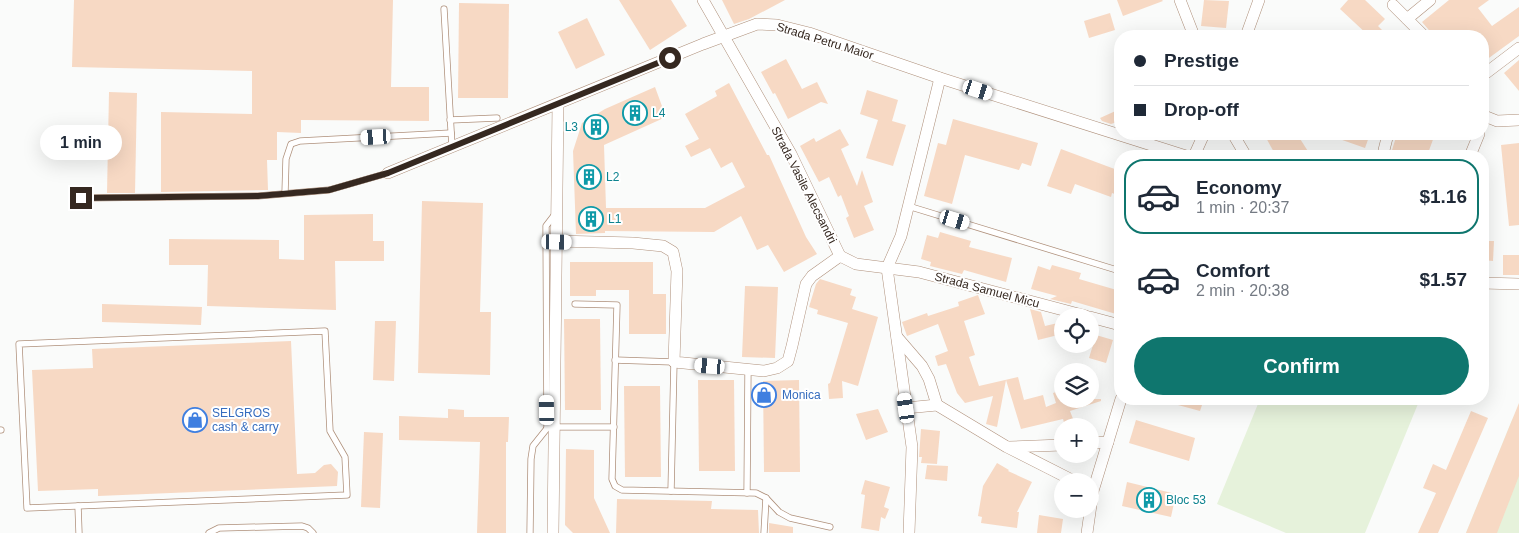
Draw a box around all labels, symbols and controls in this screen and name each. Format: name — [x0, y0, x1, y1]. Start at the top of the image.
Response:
street label: Strada Petru Maior — [775, 20, 875, 62]
route start — [659, 47, 681, 69]
text: Prestige — [1164, 50, 1239, 71]
car — [961, 78, 994, 102]
text: Drop-off — [1164, 99, 1239, 120]
building icon: L4 — [622, 100, 648, 126]
place label: L4 — [652, 106, 666, 120]
building icon: L3 — [583, 114, 609, 140]
place label: L3 — [565, 120, 578, 134]
street label: Strada Vasile Alecsandri — [768, 124, 840, 246]
callout: 1 min — [40, 126, 122, 160]
car — [360, 129, 391, 145]
text: 1 min — [60, 134, 102, 151]
building icon: L2 — [576, 164, 602, 190]
place label: L2 — [606, 170, 620, 184]
icon: car — [1136, 174, 1181, 219]
text: Economy — [1196, 177, 1282, 198]
text: $1.16 — [1419, 186, 1467, 207]
route end — [70, 187, 92, 209]
text: 1 min · 20:37 — [1196, 199, 1289, 216]
building icon: L1 — [578, 206, 604, 232]
car — [938, 208, 971, 232]
place label: L1 — [608, 212, 622, 226]
car — [541, 234, 572, 250]
icon: car — [1136, 257, 1181, 302]
text: Comfort — [1196, 260, 1270, 281]
street label: Strada Samuel Micu — [933, 269, 1041, 311]
text: $1.57 — [1419, 269, 1467, 290]
text: 2 min · 20:38 — [1196, 282, 1289, 299]
map controls — [1054, 308, 1099, 518]
button: locate — [1054, 308, 1099, 353]
button: Confirm — [1134, 337, 1469, 395]
car — [694, 357, 725, 375]
button: layers — [1054, 363, 1099, 408]
shop icon: Monica — [751, 382, 777, 408]
place label: Monica — [782, 388, 821, 402]
car — [896, 392, 915, 424]
car — [539, 395, 554, 425]
place label: SELGROS cash & carry — [212, 406, 279, 434]
shop icon: SELGROS cash & carry — [182, 407, 208, 433]
button: + — [1054, 418, 1099, 463]
button: − — [1054, 473, 1099, 518]
building icon: Bloc 53 — [1136, 487, 1162, 513]
place label: Bloc 53 — [1166, 493, 1206, 507]

